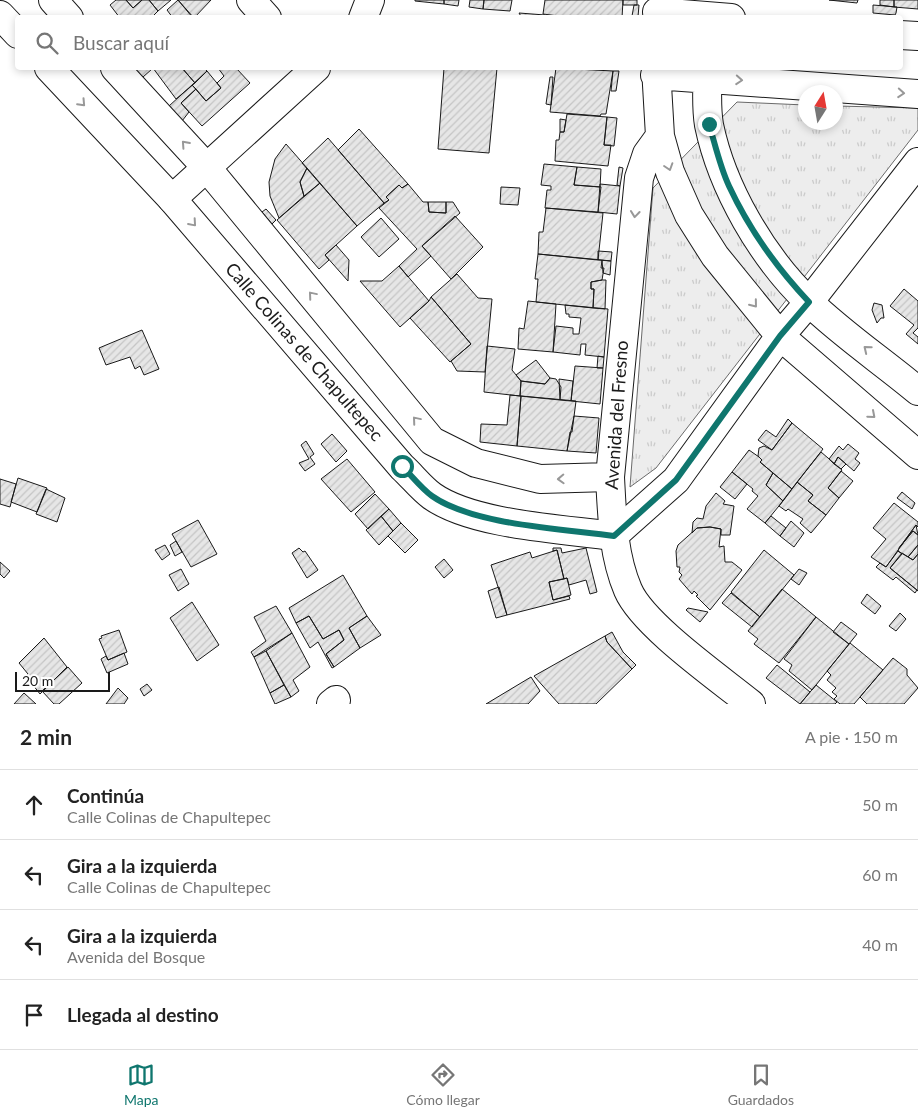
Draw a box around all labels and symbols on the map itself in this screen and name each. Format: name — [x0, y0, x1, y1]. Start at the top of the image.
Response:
one-way arrow — [735, 75, 743, 86]
north arrow — [798, 85, 843, 130]
one-way arrow — [897, 87, 905, 98]
one-way arrow — [76, 97, 85, 106]
route end — [698, 113, 721, 136]
one-way arrow — [182, 140, 191, 149]
one-way arrow — [663, 163, 673, 171]
one-way arrow — [630, 210, 641, 218]
one-way arrow — [187, 217, 196, 226]
street label: Calle Colinas de Chapultepec — [221, 258, 389, 445]
one-way arrow — [309, 292, 318, 301]
one-way arrow — [749, 299, 758, 308]
street label: Avenida del Fresno — [600, 340, 632, 490]
one-way arrow — [863, 346, 872, 355]
one-way arrow — [866, 410, 875, 418]
one-way arrow — [413, 417, 421, 426]
route start — [391, 455, 414, 478]
one-way arrow — [557, 473, 565, 484]
scale bar — [15, 669, 110, 692]

